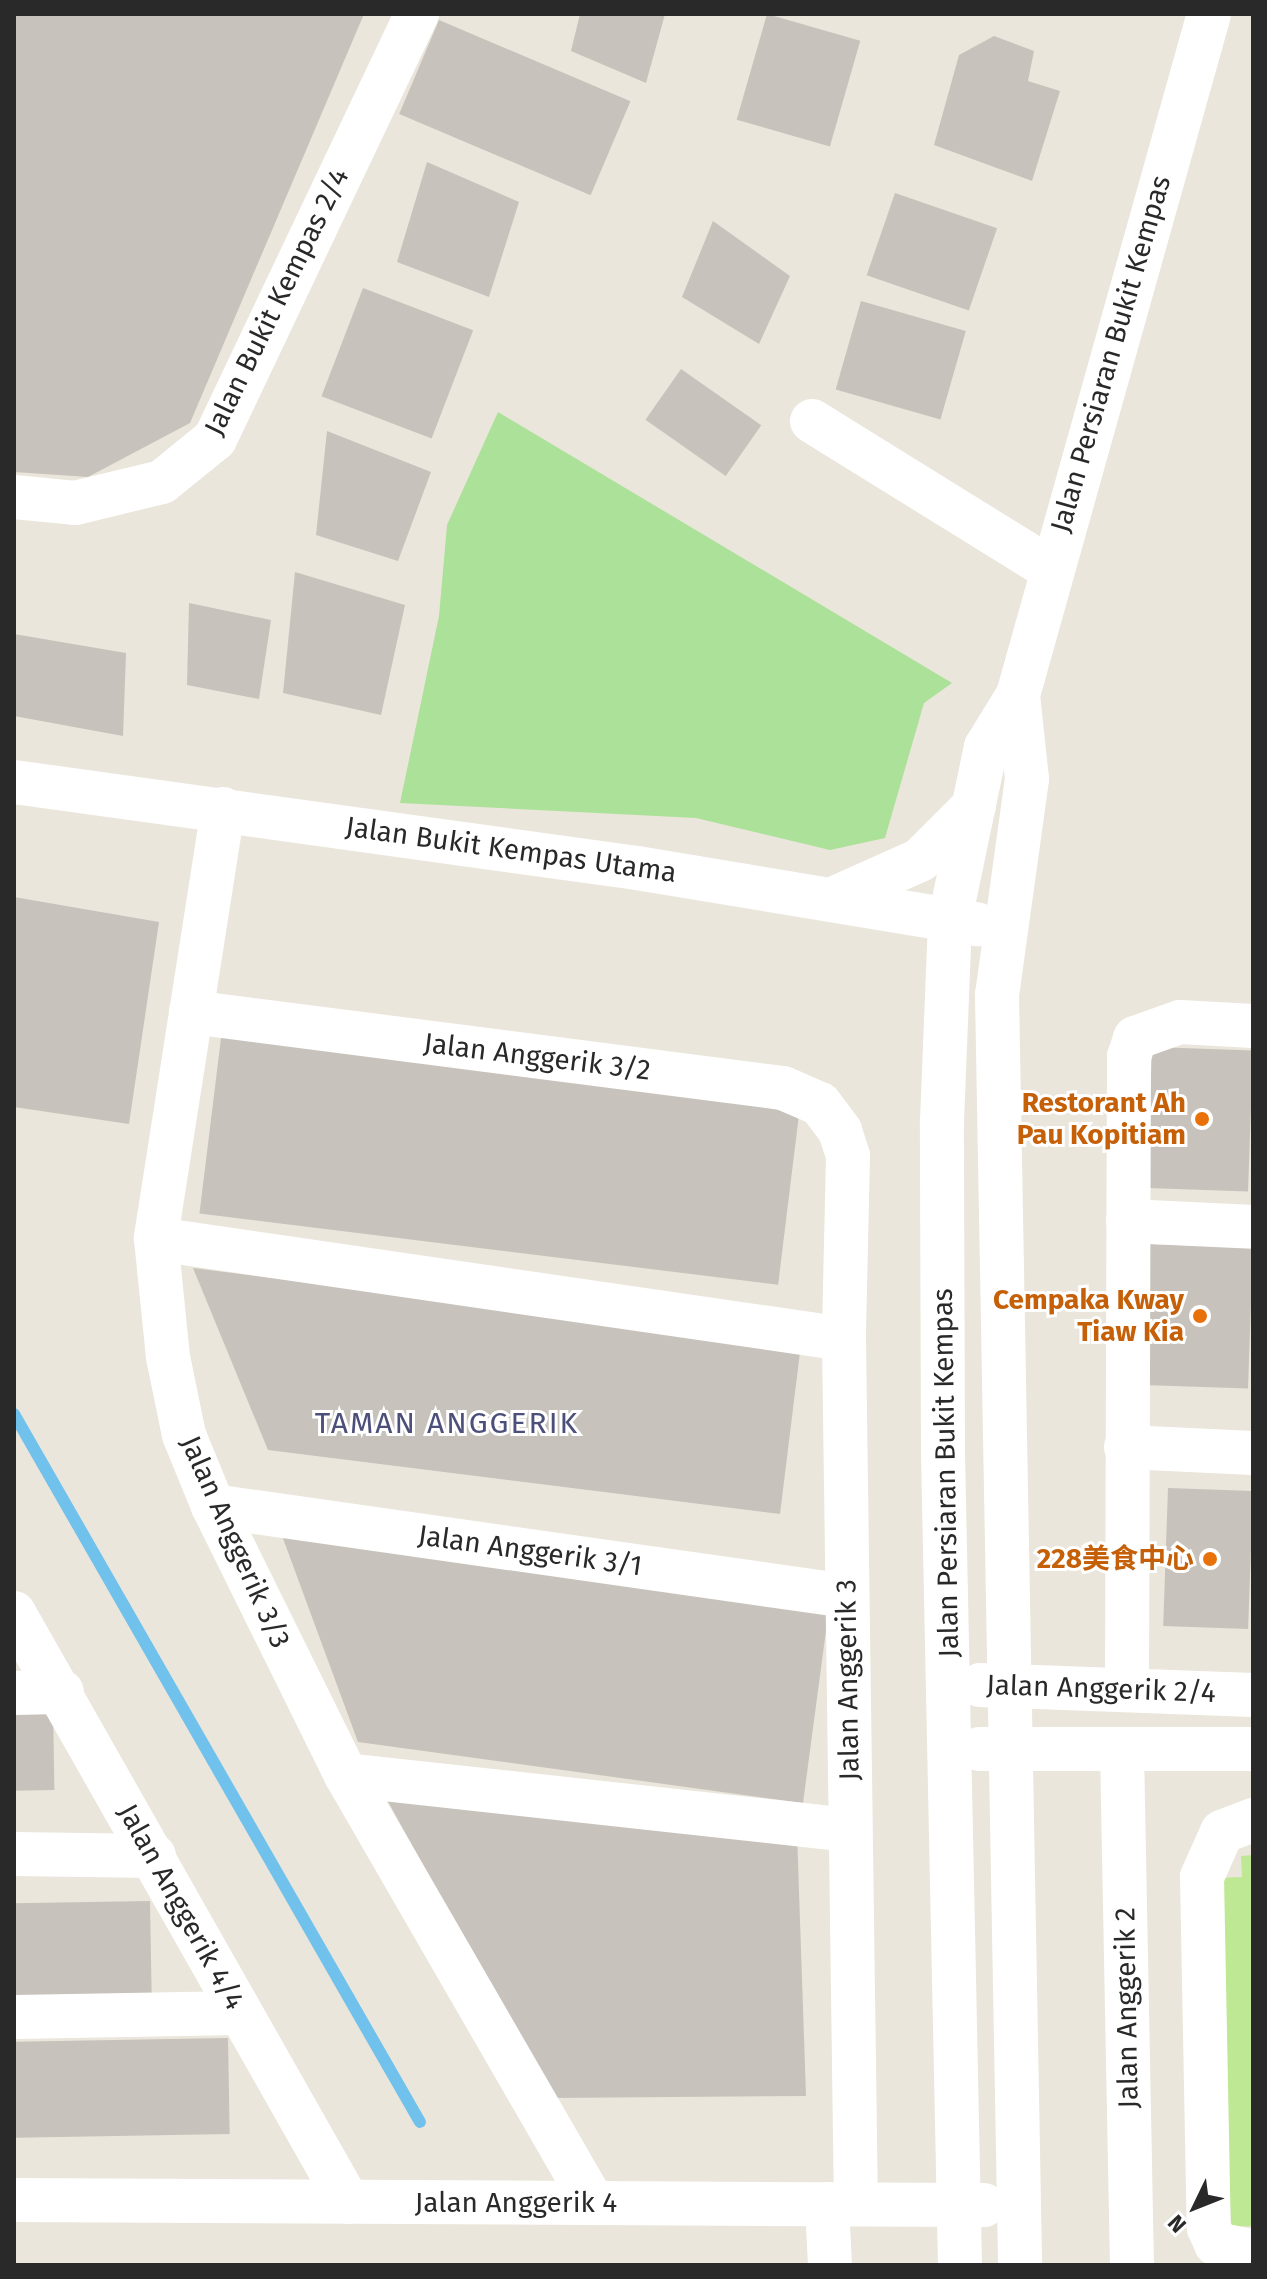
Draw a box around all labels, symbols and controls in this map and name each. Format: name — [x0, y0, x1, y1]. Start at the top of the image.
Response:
street label: Jalan Bukit Kempas 2/4 — [198, 163, 356, 441]
street label: Jalan Persiaran Bukit Kempas — [1044, 172, 1178, 536]
street label: Jalan Bukit Kempas Utama — [343, 810, 679, 890]
street label: Jalan Anggerik 3/2 — [422, 1026, 652, 1088]
place label: Restorant Ah Pau Kopitiam — [1017, 1086, 1186, 1152]
marker: Restorant Ah Pau Kopitiam — [1193, 1110, 1211, 1128]
place label: Cempaka Kway Tiaw Kia — [993, 1283, 1184, 1349]
street label: Jalan Persiaran Bukit Kempas — [926, 1288, 966, 1658]
marker: Cempaka Kway Tiaw Kia — [1191, 1307, 1209, 1325]
district label: TAMAN ANGGERIK — [315, 1405, 579, 1441]
street label: Jalan Anggerik 3/3 — [173, 1431, 297, 1653]
street label: Jalan Anggerik 3/1 — [416, 1519, 644, 1583]
place label: 228美食中心 — [1037, 1542, 1194, 1576]
marker: 228美食中心 — [1201, 1550, 1219, 1568]
street label: Jalan Anggerik 3 — [829, 1579, 867, 1781]
street label: Jalan Anggerik 2/4 — [986, 1668, 1216, 1710]
street label: Jalan Anggerik 4/4 — [111, 1798, 251, 2016]
street label: Jalan Anggerik 2 — [1108, 1907, 1146, 2109]
north arrow — [1155, 2167, 1235, 2247]
street label: Jalan Anggerik 4 — [415, 2186, 617, 2220]
text: N — [1162, 2209, 1192, 2238]

